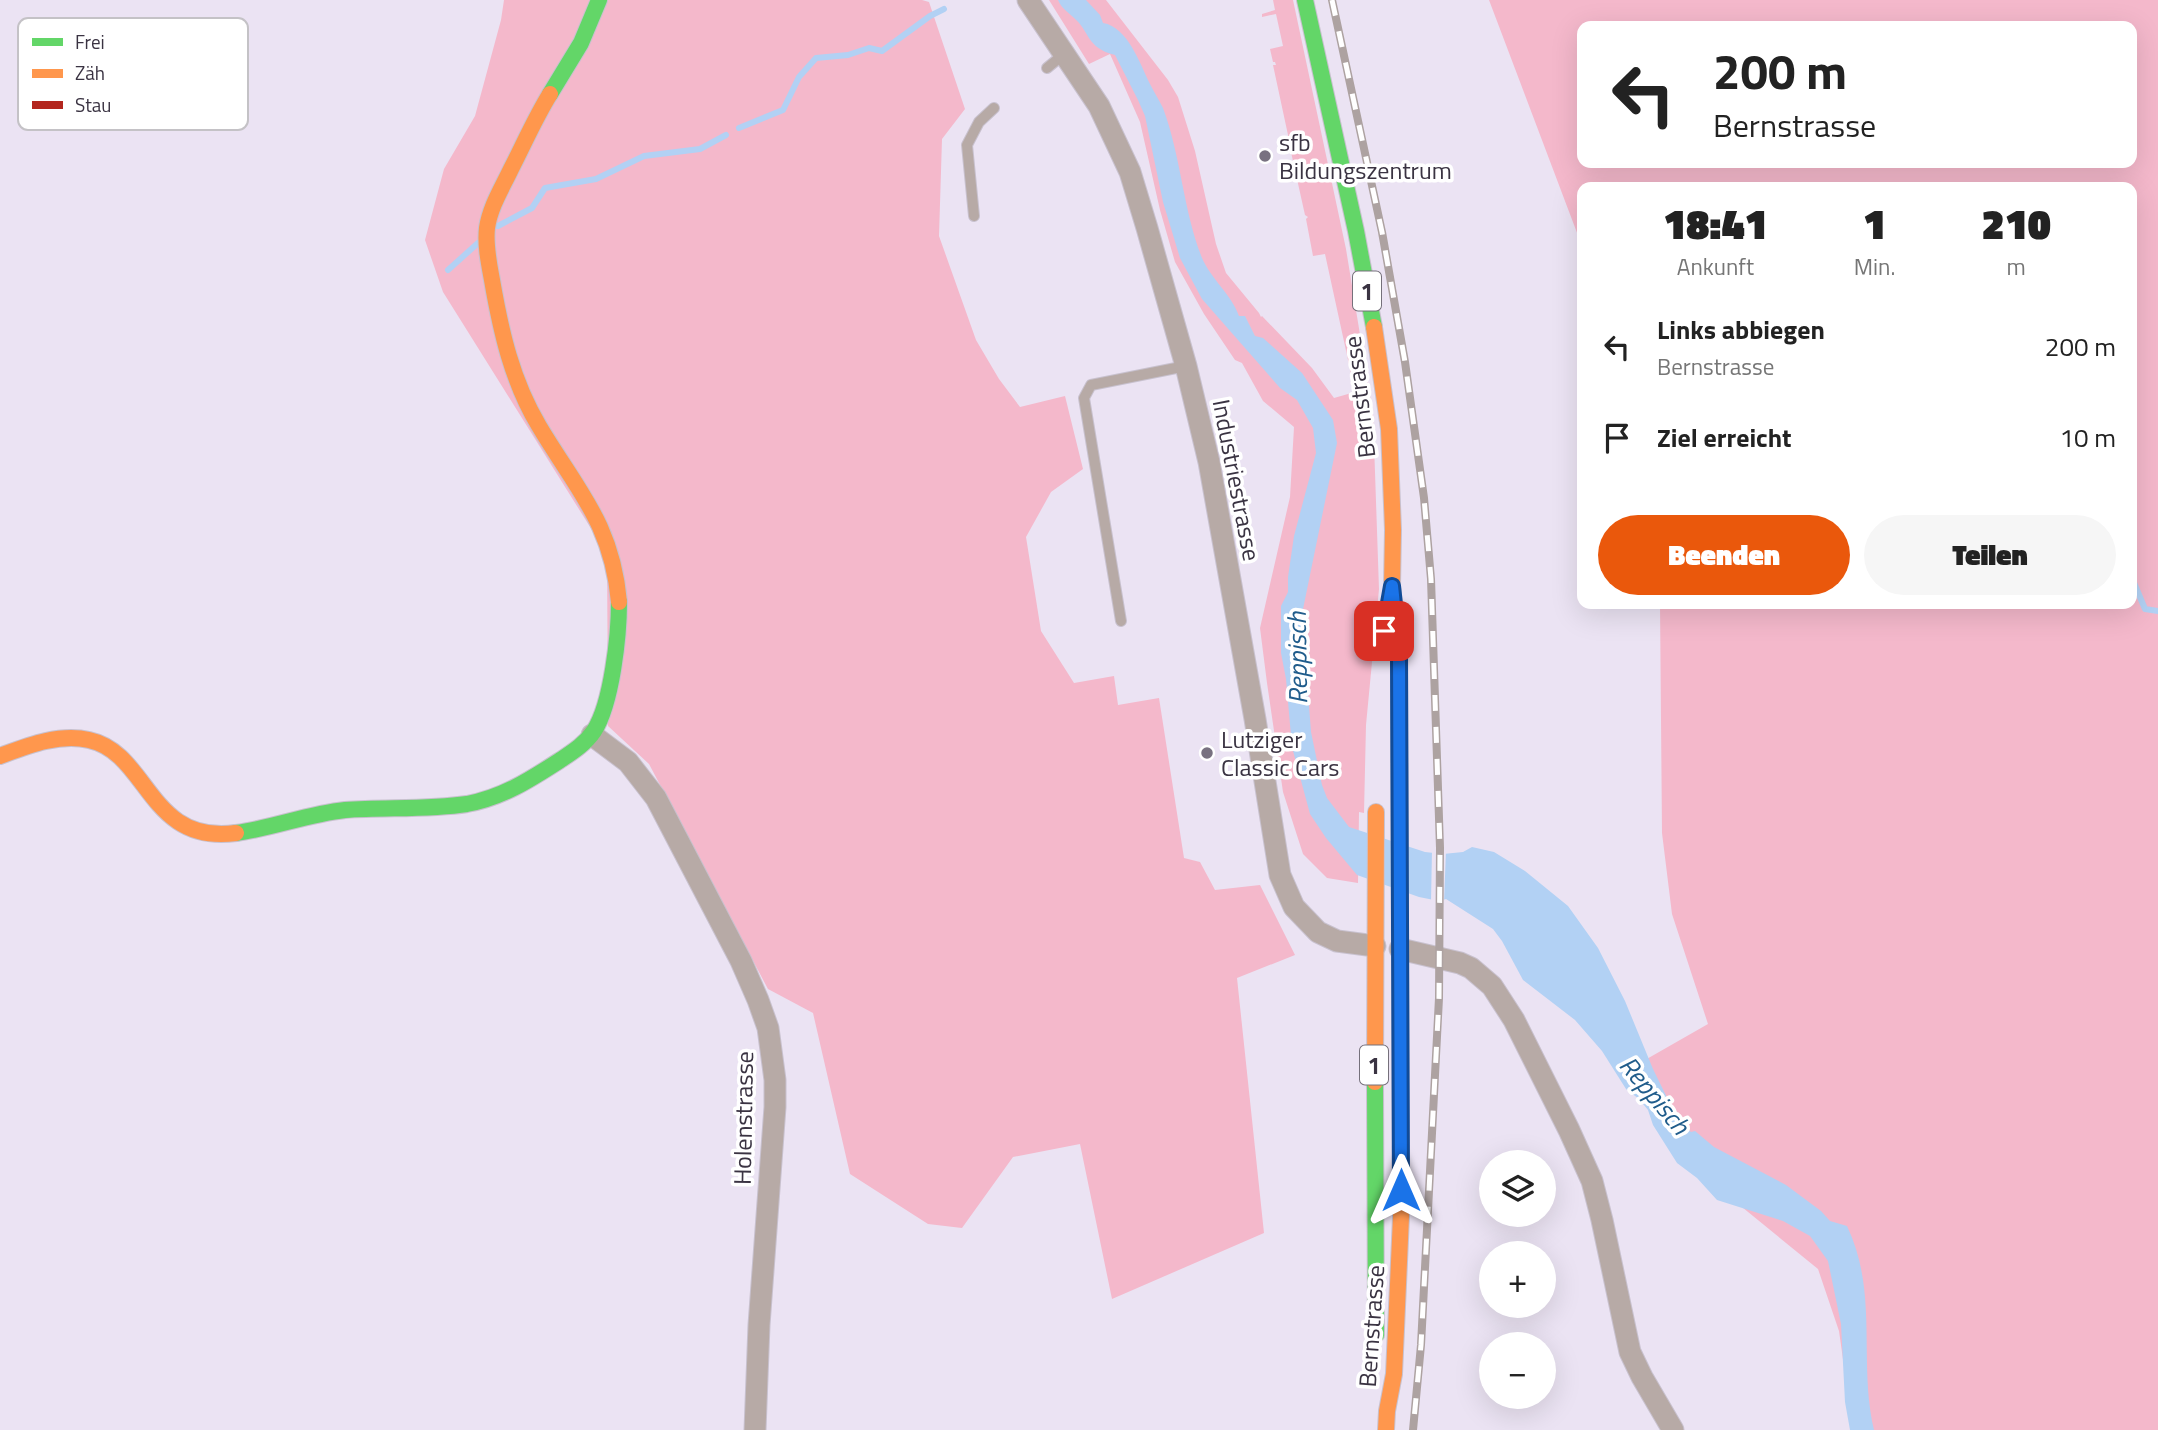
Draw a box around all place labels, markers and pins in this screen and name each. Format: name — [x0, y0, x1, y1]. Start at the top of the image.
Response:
place label: sfb Bildungszentrum — [1279, 124, 1452, 188]
marker: sfb Bildungszentrum — [1257, 148, 1273, 164]
pin — [1354, 601, 1414, 661]
place label: Lutziger Classic Cars — [1221, 721, 1340, 785]
marker: Lutziger Classic Cars — [1199, 745, 1215, 761]

